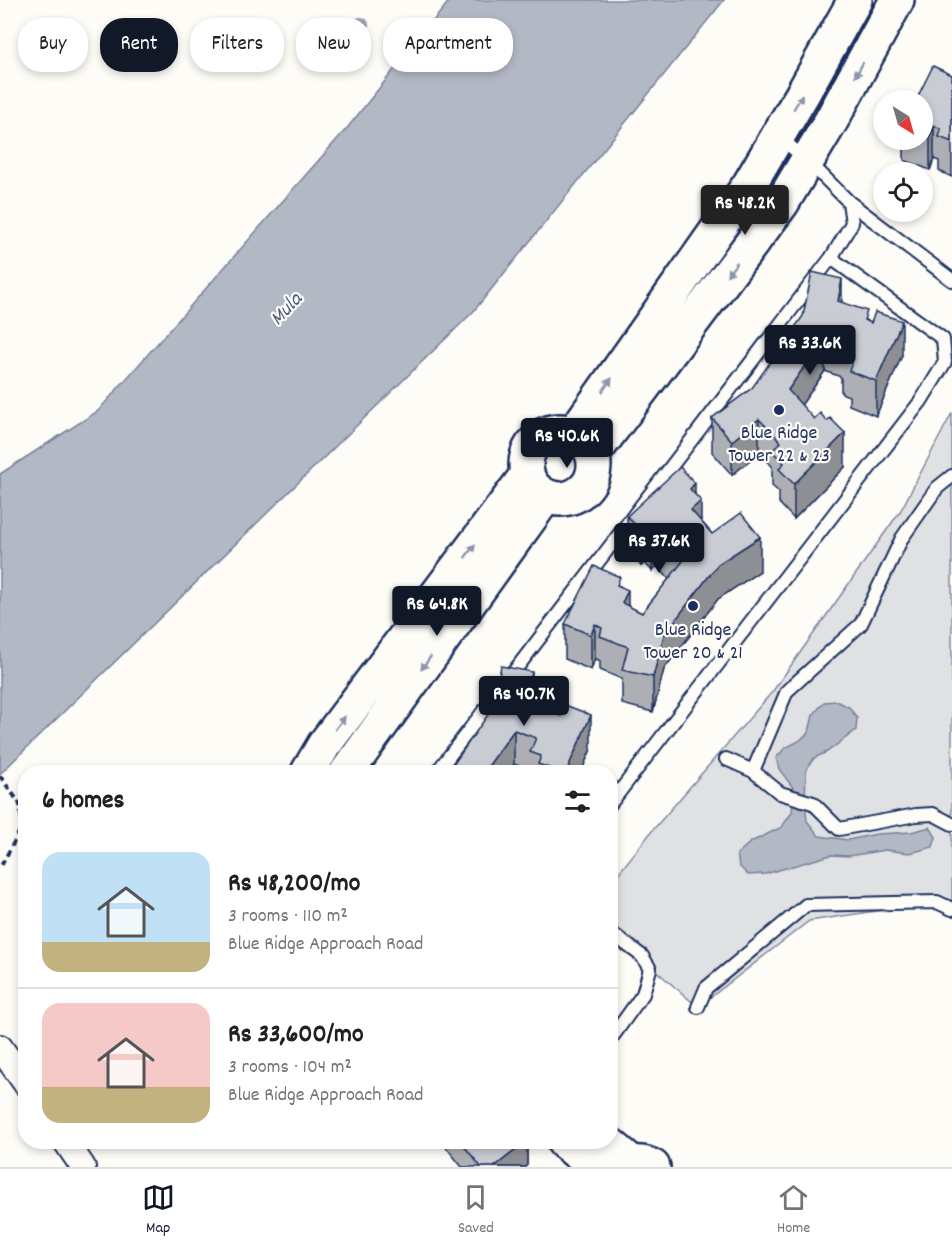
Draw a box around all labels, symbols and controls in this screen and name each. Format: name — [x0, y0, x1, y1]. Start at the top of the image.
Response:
chip: Buy — [18, 18, 88, 72]
chip: Rent — [100, 18, 178, 72]
chip: Filters — [190, 18, 284, 72]
chip: New — [296, 18, 371, 72]
chip: Apartment — [383, 18, 513, 72]
one-way arrow — [854, 62, 864, 79]
north arrow — [873, 90, 933, 150]
map controls — [873, 90, 933, 222]
one-way arrow — [793, 94, 804, 110]
button: locate — [873, 162, 933, 222]
pin: Rs 48.2K — [683, 185, 807, 236]
text: Rs 48.2K — [715, 190, 775, 218]
one-way arrow — [727, 262, 739, 277]
water label: Mula — [264, 286, 311, 334]
pin: Rs 33.6K — [748, 325, 872, 376]
text: Rs 33.6K — [779, 330, 841, 358]
one-way arrow — [601, 378, 613, 394]
marker: Blue Ridge Tower 22 & 23 — [772, 403, 786, 417]
pin: Rs 40.6K — [505, 418, 629, 469]
place label: Blue Ridge Tower 22 & 23 — [728, 420, 830, 471]
text: Rs 40.6K — [535, 423, 599, 451]
pin: Rs 37.6K — [597, 523, 721, 574]
text: Rs 37.6K — [628, 528, 690, 556]
one-way arrow — [464, 543, 476, 559]
pin: Rs 64.8K — [375, 586, 499, 637]
text: Rs 64.8K — [406, 591, 468, 619]
marker: Blue Ridge Tower 20 & 21 — [686, 599, 700, 613]
place label: Blue Ridge Tower 20 & 21 — [643, 617, 743, 668]
one-way arrow — [420, 655, 432, 670]
pin: Rs 40.7K — [462, 676, 586, 727]
text: Rs 40.7K — [493, 681, 555, 709]
one-way arrow — [334, 716, 346, 732]
text: 6 homes — [42, 783, 124, 820]
icon: filters — [561, 785, 594, 818]
text: Rs 48,200/mo — [228, 866, 360, 903]
icon: home — [90, 876, 162, 948]
text: 3 rooms · 110 m² — [228, 903, 348, 931]
text: Blue Ridge Approach Road — [228, 931, 423, 959]
text: Rs 33,600/mo — [228, 1017, 364, 1054]
icon: home — [90, 1027, 162, 1099]
text: 3 rooms · 104 m² — [228, 1054, 352, 1082]
text: Blue Ridge Approach Road — [228, 1082, 423, 1110]
tab: Map — [142, 1181, 175, 1240]
tab: Saved — [458, 1181, 494, 1240]
tab: Home — [777, 1181, 810, 1240]

